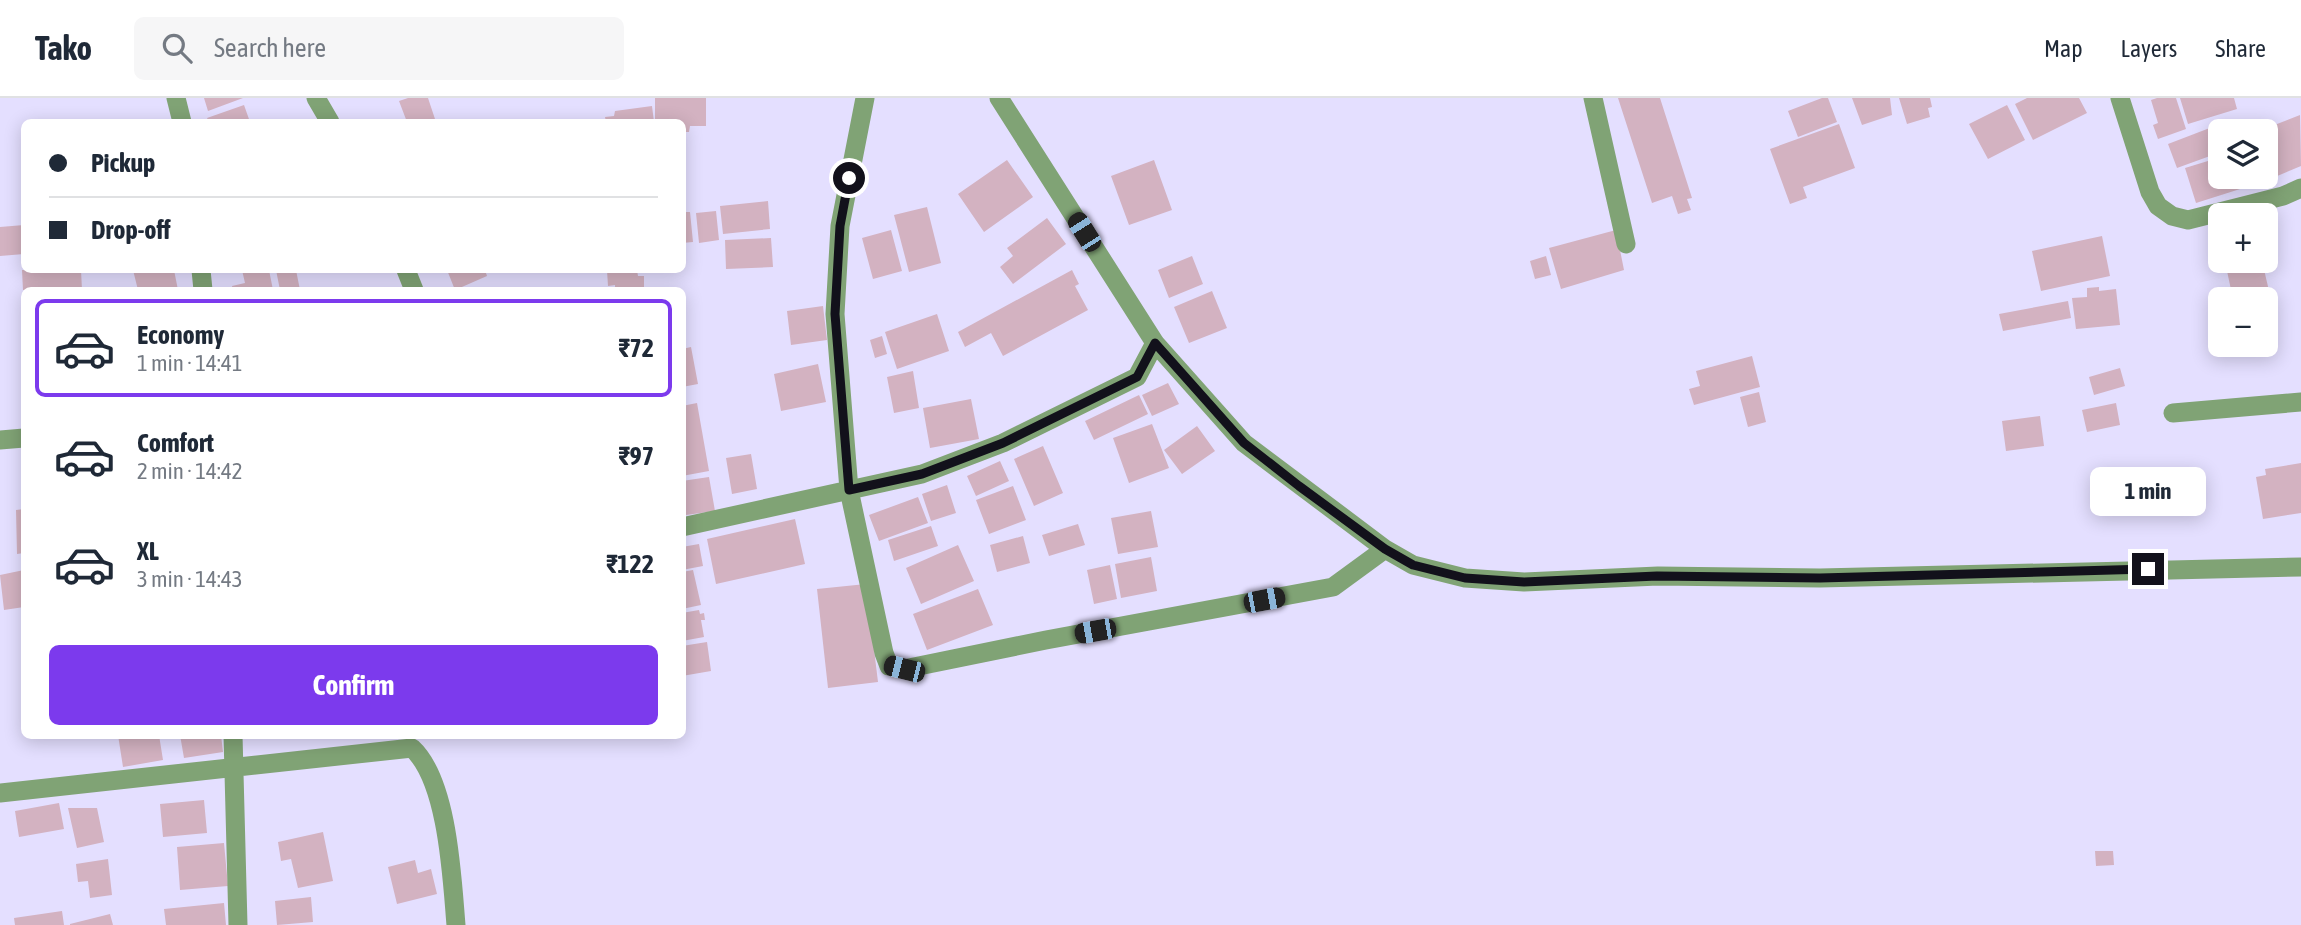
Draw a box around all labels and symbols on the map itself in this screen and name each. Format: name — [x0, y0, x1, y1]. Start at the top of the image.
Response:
route start — [833, 162, 865, 194]
car — [1064, 209, 1105, 255]
callout: 1 min — [2090, 468, 2206, 517]
route end — [2132, 553, 2164, 585]
car — [1242, 586, 1287, 614]
car — [1073, 617, 1118, 645]
car — [882, 654, 927, 684]

